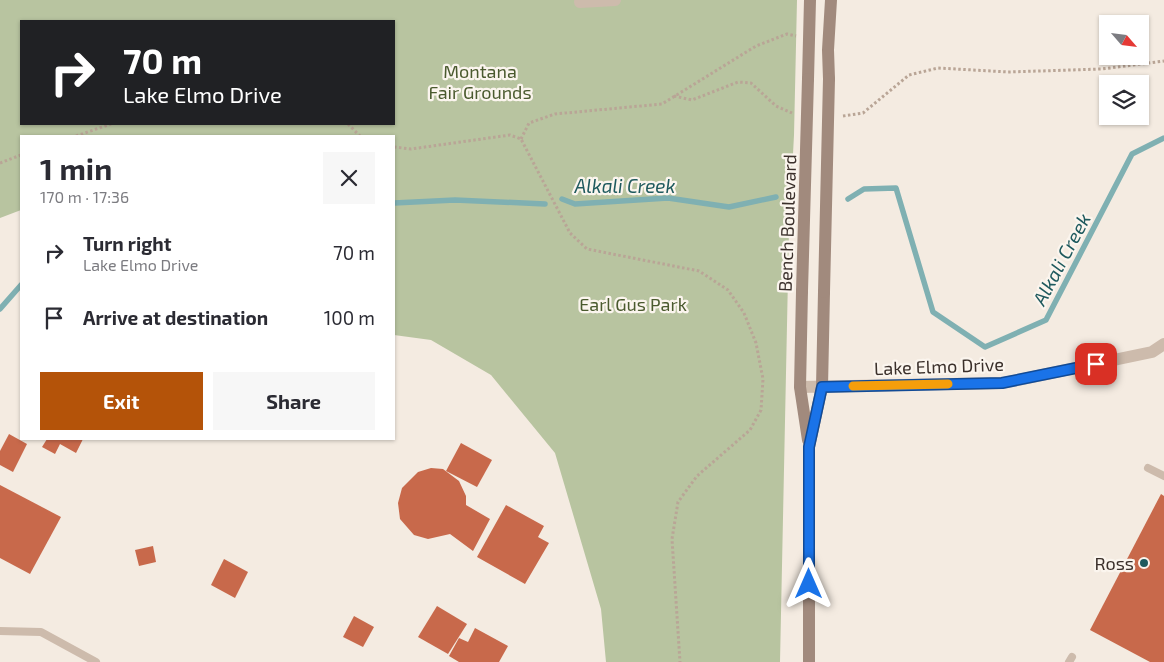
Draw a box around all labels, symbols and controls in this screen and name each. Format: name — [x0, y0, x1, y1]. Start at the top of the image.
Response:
north arrow — [1099, 15, 1149, 65]
map controls — [1099, 15, 1149, 125]
text: 70 m — [123, 39, 202, 81]
icon: right — [40, 40, 105, 105]
park label: Montana Fair Grounds — [428, 60, 532, 103]
button: layers — [1099, 75, 1149, 125]
text: Lake Elmo Drive — [123, 81, 282, 107]
text: 1 min — [40, 150, 112, 186]
button: close — [323, 152, 375, 204]
street label: Bench Boulevard — [774, 154, 800, 292]
water label: Alkali Creek — [574, 174, 676, 197]
text: 170 m · 17:36 — [40, 187, 129, 206]
water label: Alkali Creek — [1027, 209, 1095, 310]
text: Turn right — [83, 232, 171, 255]
icon: right — [40, 239, 68, 267]
text: 70 m — [333, 241, 375, 264]
text: Lake Elmo Drive — [83, 255, 198, 274]
park label: Earl Gus Park — [579, 293, 687, 315]
icon: arrive — [40, 304, 68, 332]
text: Arrive at destination — [83, 306, 268, 329]
text: 100 m — [324, 306, 375, 329]
pin — [1075, 343, 1117, 385]
icon: arrive — [1082, 350, 1110, 378]
street label: Lake Elmo Drive — [874, 353, 1004, 379]
button: Exit — [40, 372, 203, 430]
button: Share — [213, 372, 375, 430]
place label: Ross — [1094, 552, 1134, 574]
position arrow — [782, 557, 834, 609]
marker: Ross — [1138, 557, 1150, 569]

